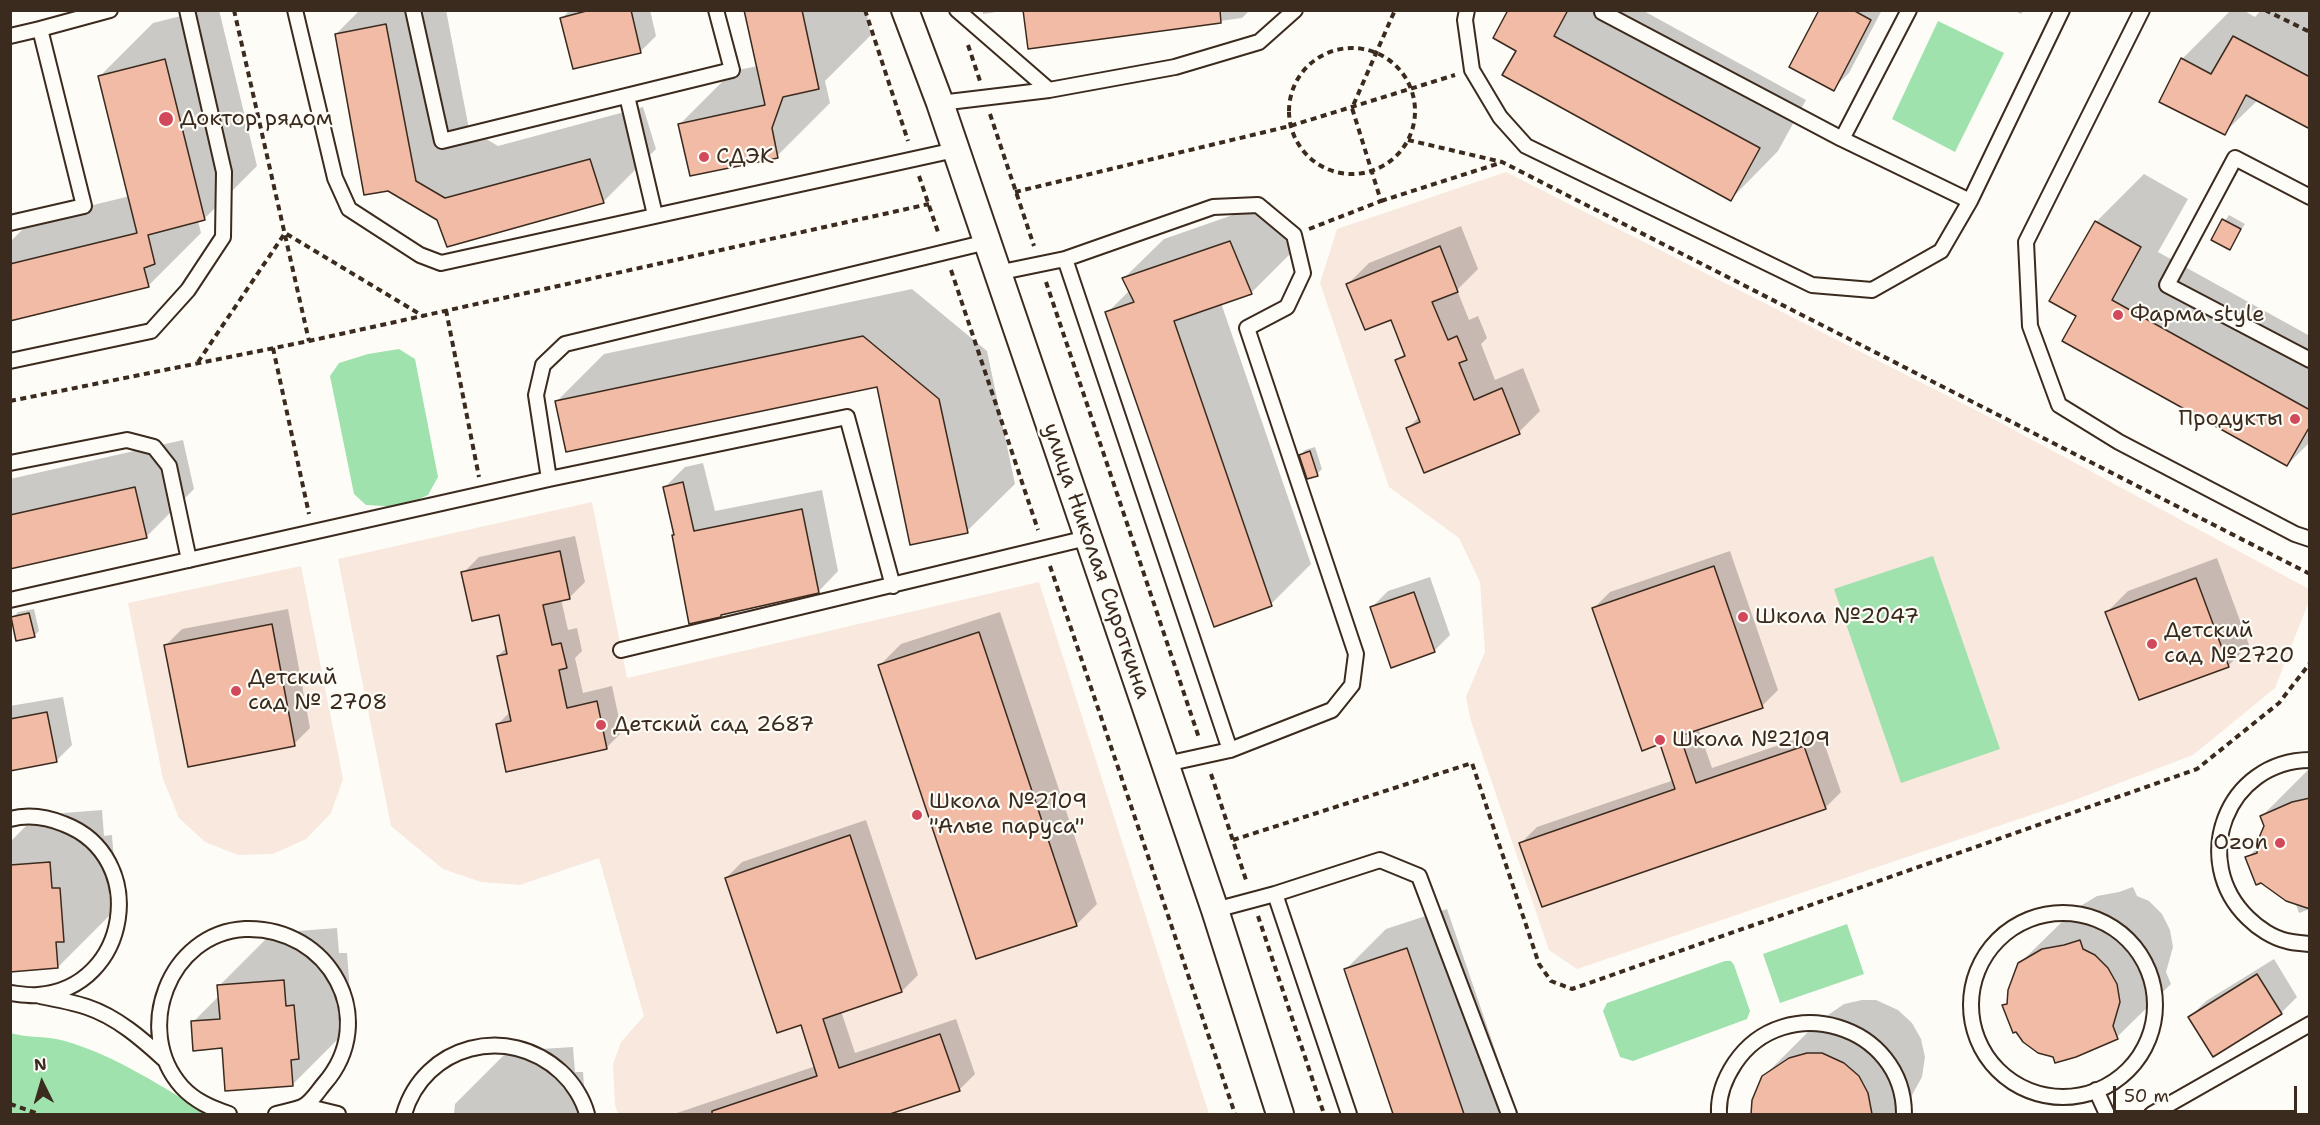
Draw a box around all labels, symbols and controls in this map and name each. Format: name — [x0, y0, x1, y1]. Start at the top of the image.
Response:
place label: Доктор рядом — [180, 106, 333, 132]
marker: Доктор рядом — [157, 110, 175, 128]
place label: СДЭК — [716, 144, 774, 170]
marker: СДЭК — [697, 150, 711, 164]
place label: Фарма style — [2130, 302, 2265, 328]
marker: Фарма style — [2111, 308, 2125, 322]
place label: Продукты — [2178, 406, 2283, 432]
marker: Продукты — [2288, 412, 2302, 426]
street label: улица Николая Сироткина — [1036, 420, 1156, 702]
place label: Школа №2047 — [1755, 604, 1919, 630]
marker: Школа №2047 — [1736, 610, 1750, 624]
place label: Детский сад №2720 — [2164, 618, 2294, 670]
marker: Детский сад №2720 — [2145, 637, 2159, 651]
place label: Детский сад № 2708 — [248, 665, 388, 716]
marker: Детский сад № 2708 — [229, 684, 243, 698]
place label: Детский сад 2687 — [613, 712, 814, 738]
marker: Детский сад 2687 — [594, 718, 608, 732]
place label: Школа №2109 — [1672, 727, 1830, 753]
marker: Школа №2109 — [1653, 733, 1667, 747]
place label: Школа №2109 "Алые паруса" — [929, 789, 1087, 840]
marker: Школа №2109 "Алые паруса" — [910, 808, 924, 822]
place label: Ozon — [2213, 830, 2268, 856]
marker: Ozon — [2273, 836, 2287, 850]
north arrow — [12, 1053, 72, 1113]
text: N — [33, 1054, 48, 1076]
scale bar — [2116, 1074, 2300, 1112]
text: 50 m — [2124, 1084, 2169, 1108]

